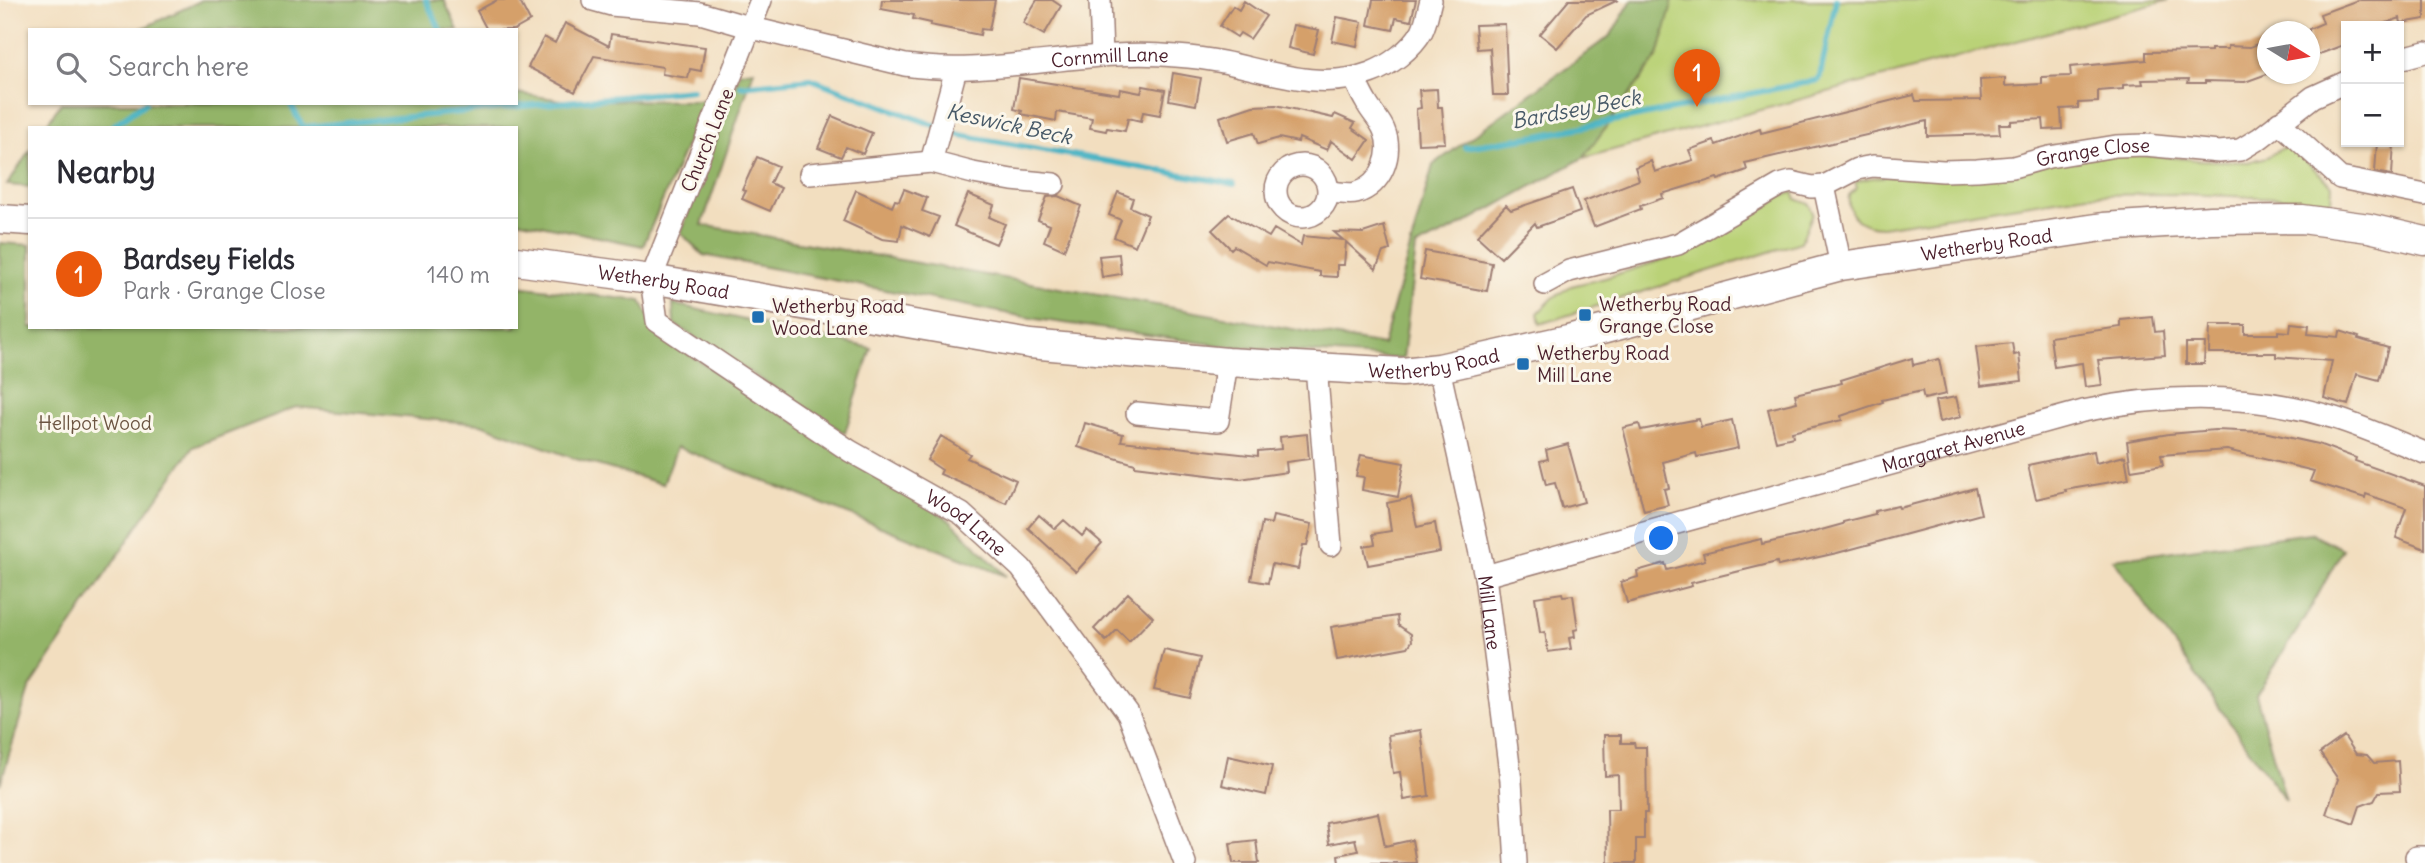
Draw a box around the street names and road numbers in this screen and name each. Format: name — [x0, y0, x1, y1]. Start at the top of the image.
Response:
street label: Cornmill Lane — [1050, 42, 1169, 73]
street label: Church Lane — [675, 85, 739, 195]
street label: Grange Close — [2033, 133, 2150, 172]
street label: Wetherby Road — [1919, 223, 2054, 266]
street label: Wetherby Road — [596, 260, 731, 304]
street label: Wetherby Road — [1367, 343, 1501, 384]
street label: Margaret Avenue — [1879, 416, 2028, 478]
street label: Wood Lane — [922, 484, 1012, 561]
street label: Mill Lane — [1473, 574, 1506, 651]

